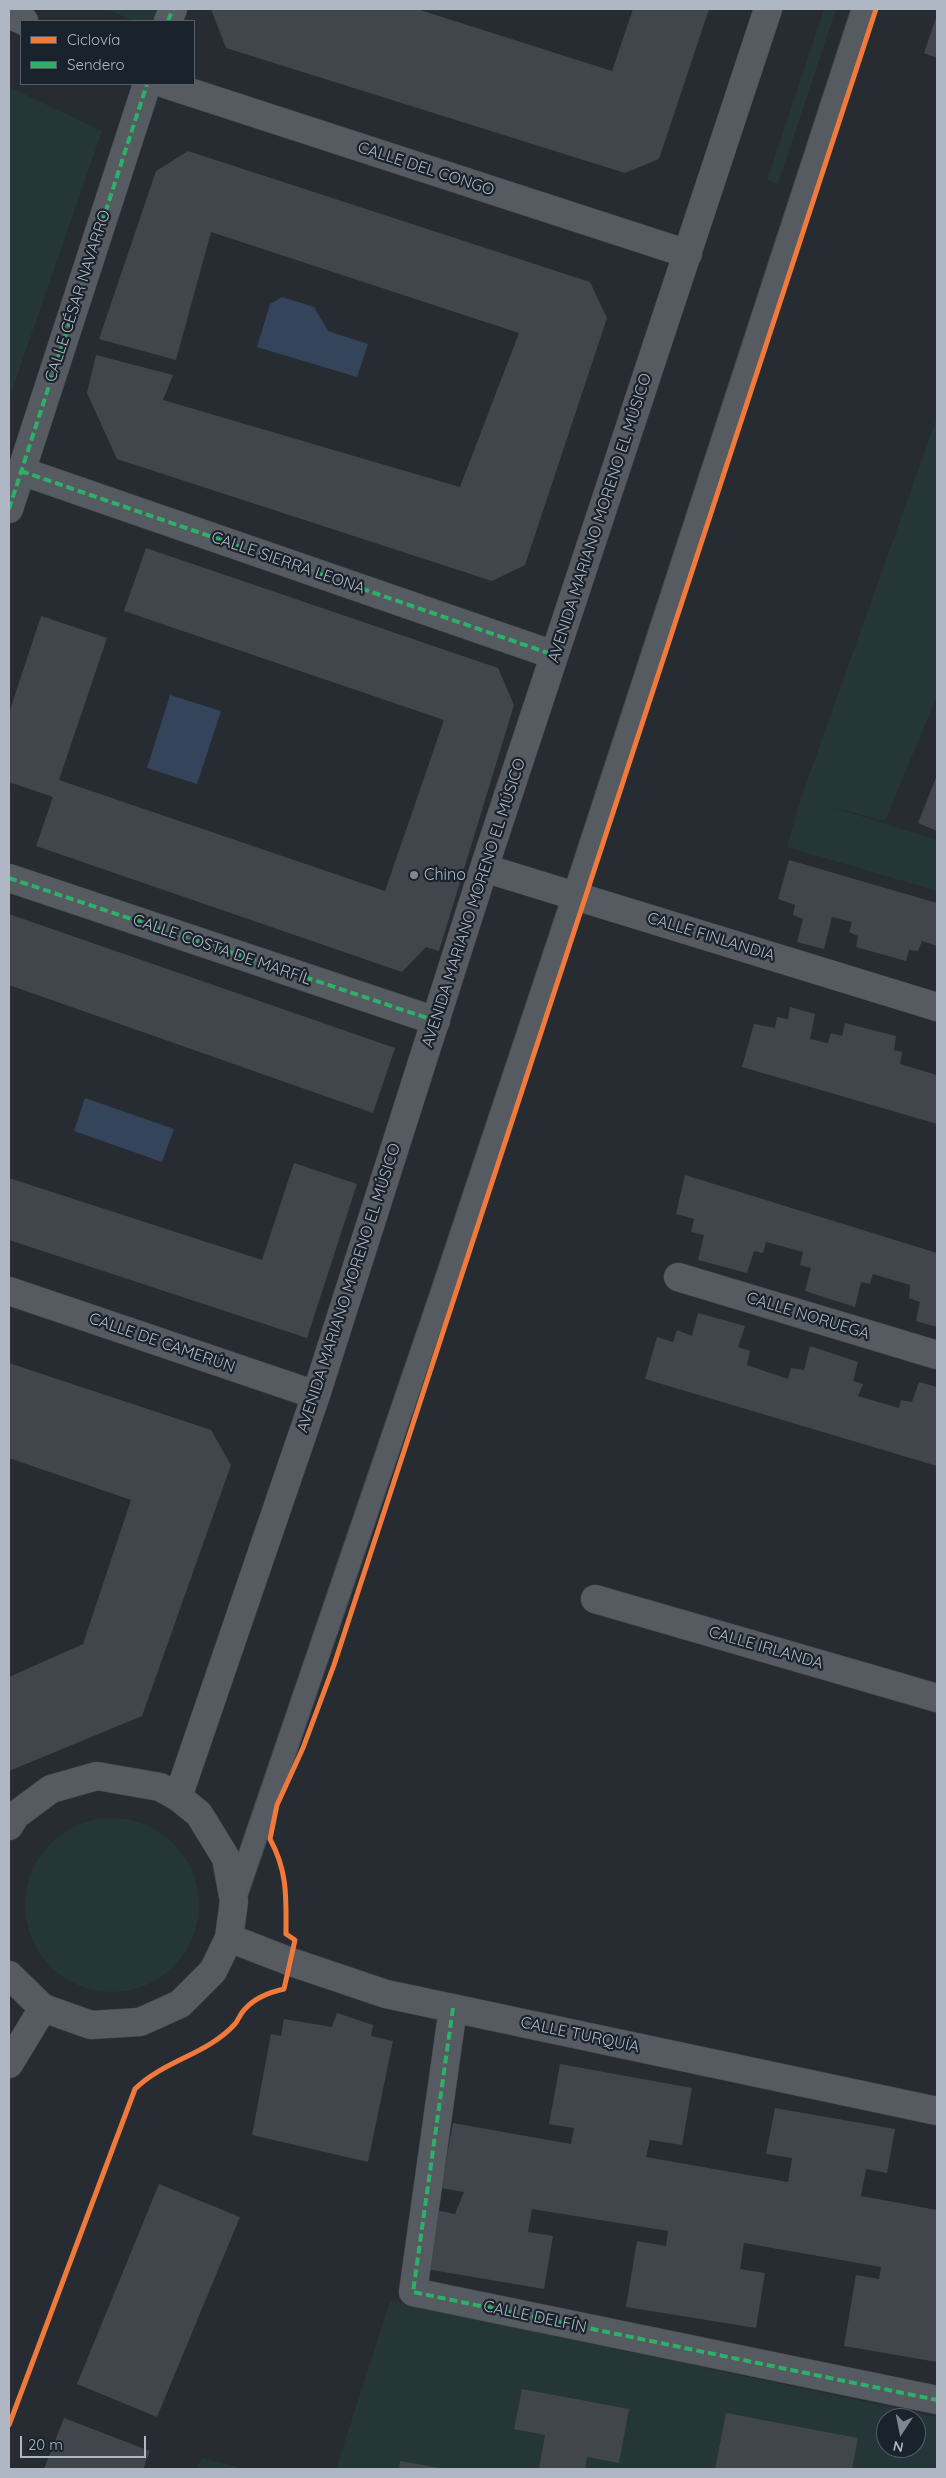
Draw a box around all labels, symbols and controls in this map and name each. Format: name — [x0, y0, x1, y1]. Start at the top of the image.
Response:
legend — [20, 20, 195, 85]
text: Ciclovía — [67, 30, 120, 49]
text: Sendero — [67, 55, 125, 74]
street label: CALLE DEL CONGO — [355, 138, 497, 200]
street label: CALLE CÉSAR NAVARRO — [41, 208, 115, 384]
street label: AVENIDA MARIANO MORENO EL MÚSICO — [544, 371, 656, 665]
street label: CALLE SIERRA LEONA — [209, 528, 367, 598]
street label: AVENIDA MARIANO MORENO EL MÚSICO — [418, 756, 530, 1050]
place label: Chino — [424, 865, 466, 885]
marker: Chino — [408, 869, 420, 881]
street label: CALLE FINLANDIA — [645, 908, 777, 966]
street label: CALLE COSTA DE MARFÍL — [130, 910, 314, 990]
street label: AVENIDA MARIANO MORENO EL MÚSICO — [293, 1141, 405, 1435]
street label: CALLE NORUEGA — [744, 1288, 872, 1344]
street label: CALLE DE CAMERÚN — [87, 1309, 237, 1377]
street label: CALLE IRLANDA — [707, 1622, 825, 1674]
street label: CALLE TURQUÍA — [519, 2013, 641, 2057]
street label: CALLE DELFÍN — [482, 2297, 588, 2337]
north arrow — [876, 2408, 926, 2458]
scale bar — [22, 2426, 149, 2458]
text: 20 m — [28, 2435, 63, 2454]
text: N — [892, 2437, 905, 2457]

